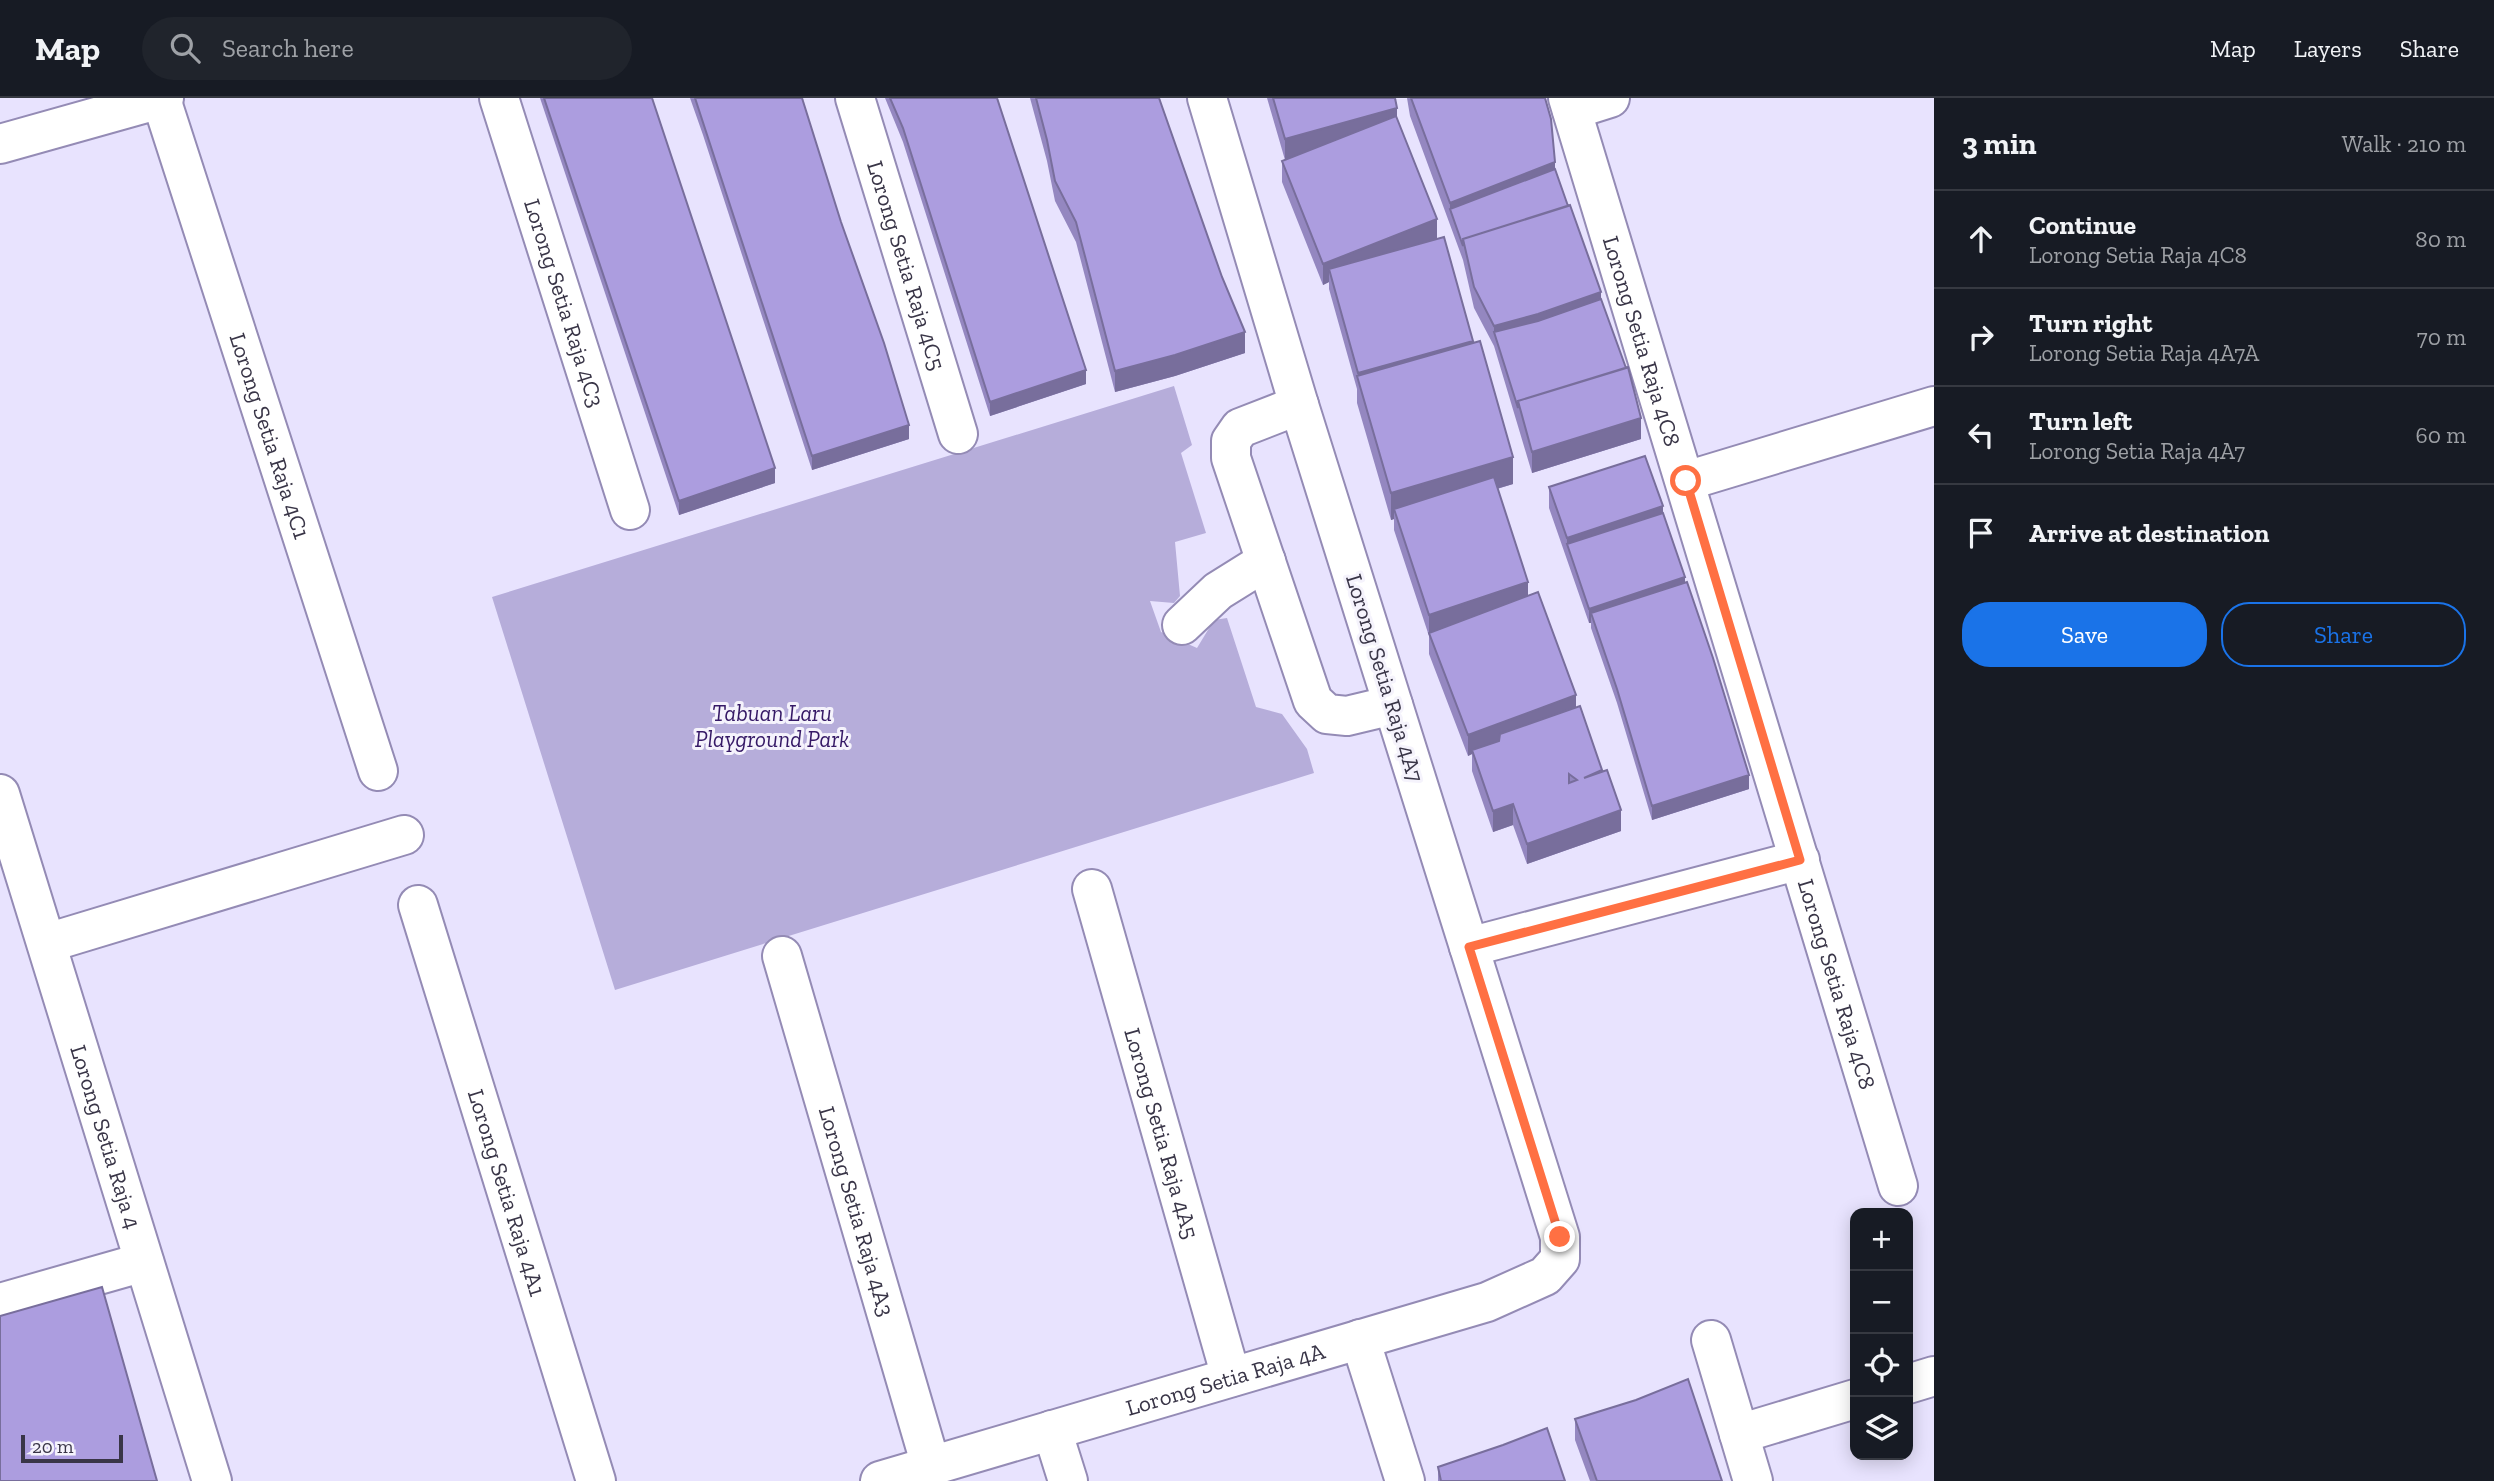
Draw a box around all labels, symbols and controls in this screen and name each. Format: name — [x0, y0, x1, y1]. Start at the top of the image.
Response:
search box — [142, 17, 632, 80]
text: Map — [35, 29, 100, 68]
icon: search — [166, 29, 204, 67]
text: Search here — [222, 32, 354, 64]
text: Map — [2210, 34, 2256, 63]
text: Layers — [2294, 34, 2362, 63]
text: Share — [2400, 34, 2459, 63]
text: 3 min — [1962, 126, 2037, 162]
text: Walk · 210 m — [2342, 130, 2466, 158]
street label: Lorong Setia Raja 4C5 — [861, 157, 952, 373]
street label: Lorong Setia Raja 4C3 — [518, 195, 610, 411]
text: Continue — [2029, 209, 2136, 241]
icon: ahead — [1962, 220, 2000, 258]
text: 80 m — [2415, 225, 2466, 253]
street label: Lorong Setia Raja 4C8 — [1597, 233, 1687, 450]
text: Lorong Setia Raja 4C8 — [2029, 241, 2247, 269]
text: Turn right — [2029, 307, 2152, 339]
icon: right — [1962, 318, 2000, 356]
text: 70 m — [2417, 323, 2466, 351]
street label: Lorong Setia Raja 4C1 — [223, 329, 316, 542]
text: Lorong Setia Raja 4A7A — [2029, 339, 2259, 367]
text: Turn left — [2029, 405, 2132, 437]
icon: left — [1962, 416, 2000, 454]
text: 60 m — [2415, 421, 2466, 449]
text: Lorong Setia Raja 4A7 — [2029, 437, 2245, 465]
route start — [1670, 465, 1701, 496]
icon: arrive — [1962, 514, 2000, 552]
text: Arrive at destination — [2029, 517, 2269, 549]
street label: Lorong Setia Raja 4A7 — [1340, 571, 1430, 786]
button: Save — [1962, 602, 2207, 667]
button: Share — [2221, 602, 2466, 667]
park label: Tabuan Laru Playground Park — [695, 699, 849, 753]
street label: Lorong Setia Raja 4C8 — [1792, 876, 1882, 1093]
street label: Lorong Setia Raja 4A5 — [1118, 1025, 1205, 1242]
street label: Lorong Setia Raja 4 — [64, 1042, 147, 1232]
street label: Lorong Setia Raja 4A1 — [462, 1086, 552, 1300]
street label: Lorong Setia Raja 4A3 — [813, 1103, 901, 1320]
map controls — [1850, 1208, 1913, 1460]
button: + — [1850, 1208, 1913, 1271]
route end — [1544, 1221, 1575, 1252]
button: − — [1850, 1271, 1913, 1334]
button: locate — [1850, 1334, 1913, 1397]
street label: Lorong Setia Raja 4A — [1123, 1336, 1329, 1422]
button: layers — [1850, 1397, 1913, 1460]
scale bar — [21, 1432, 122, 1464]
text: 20 m — [32, 1435, 73, 1458]

